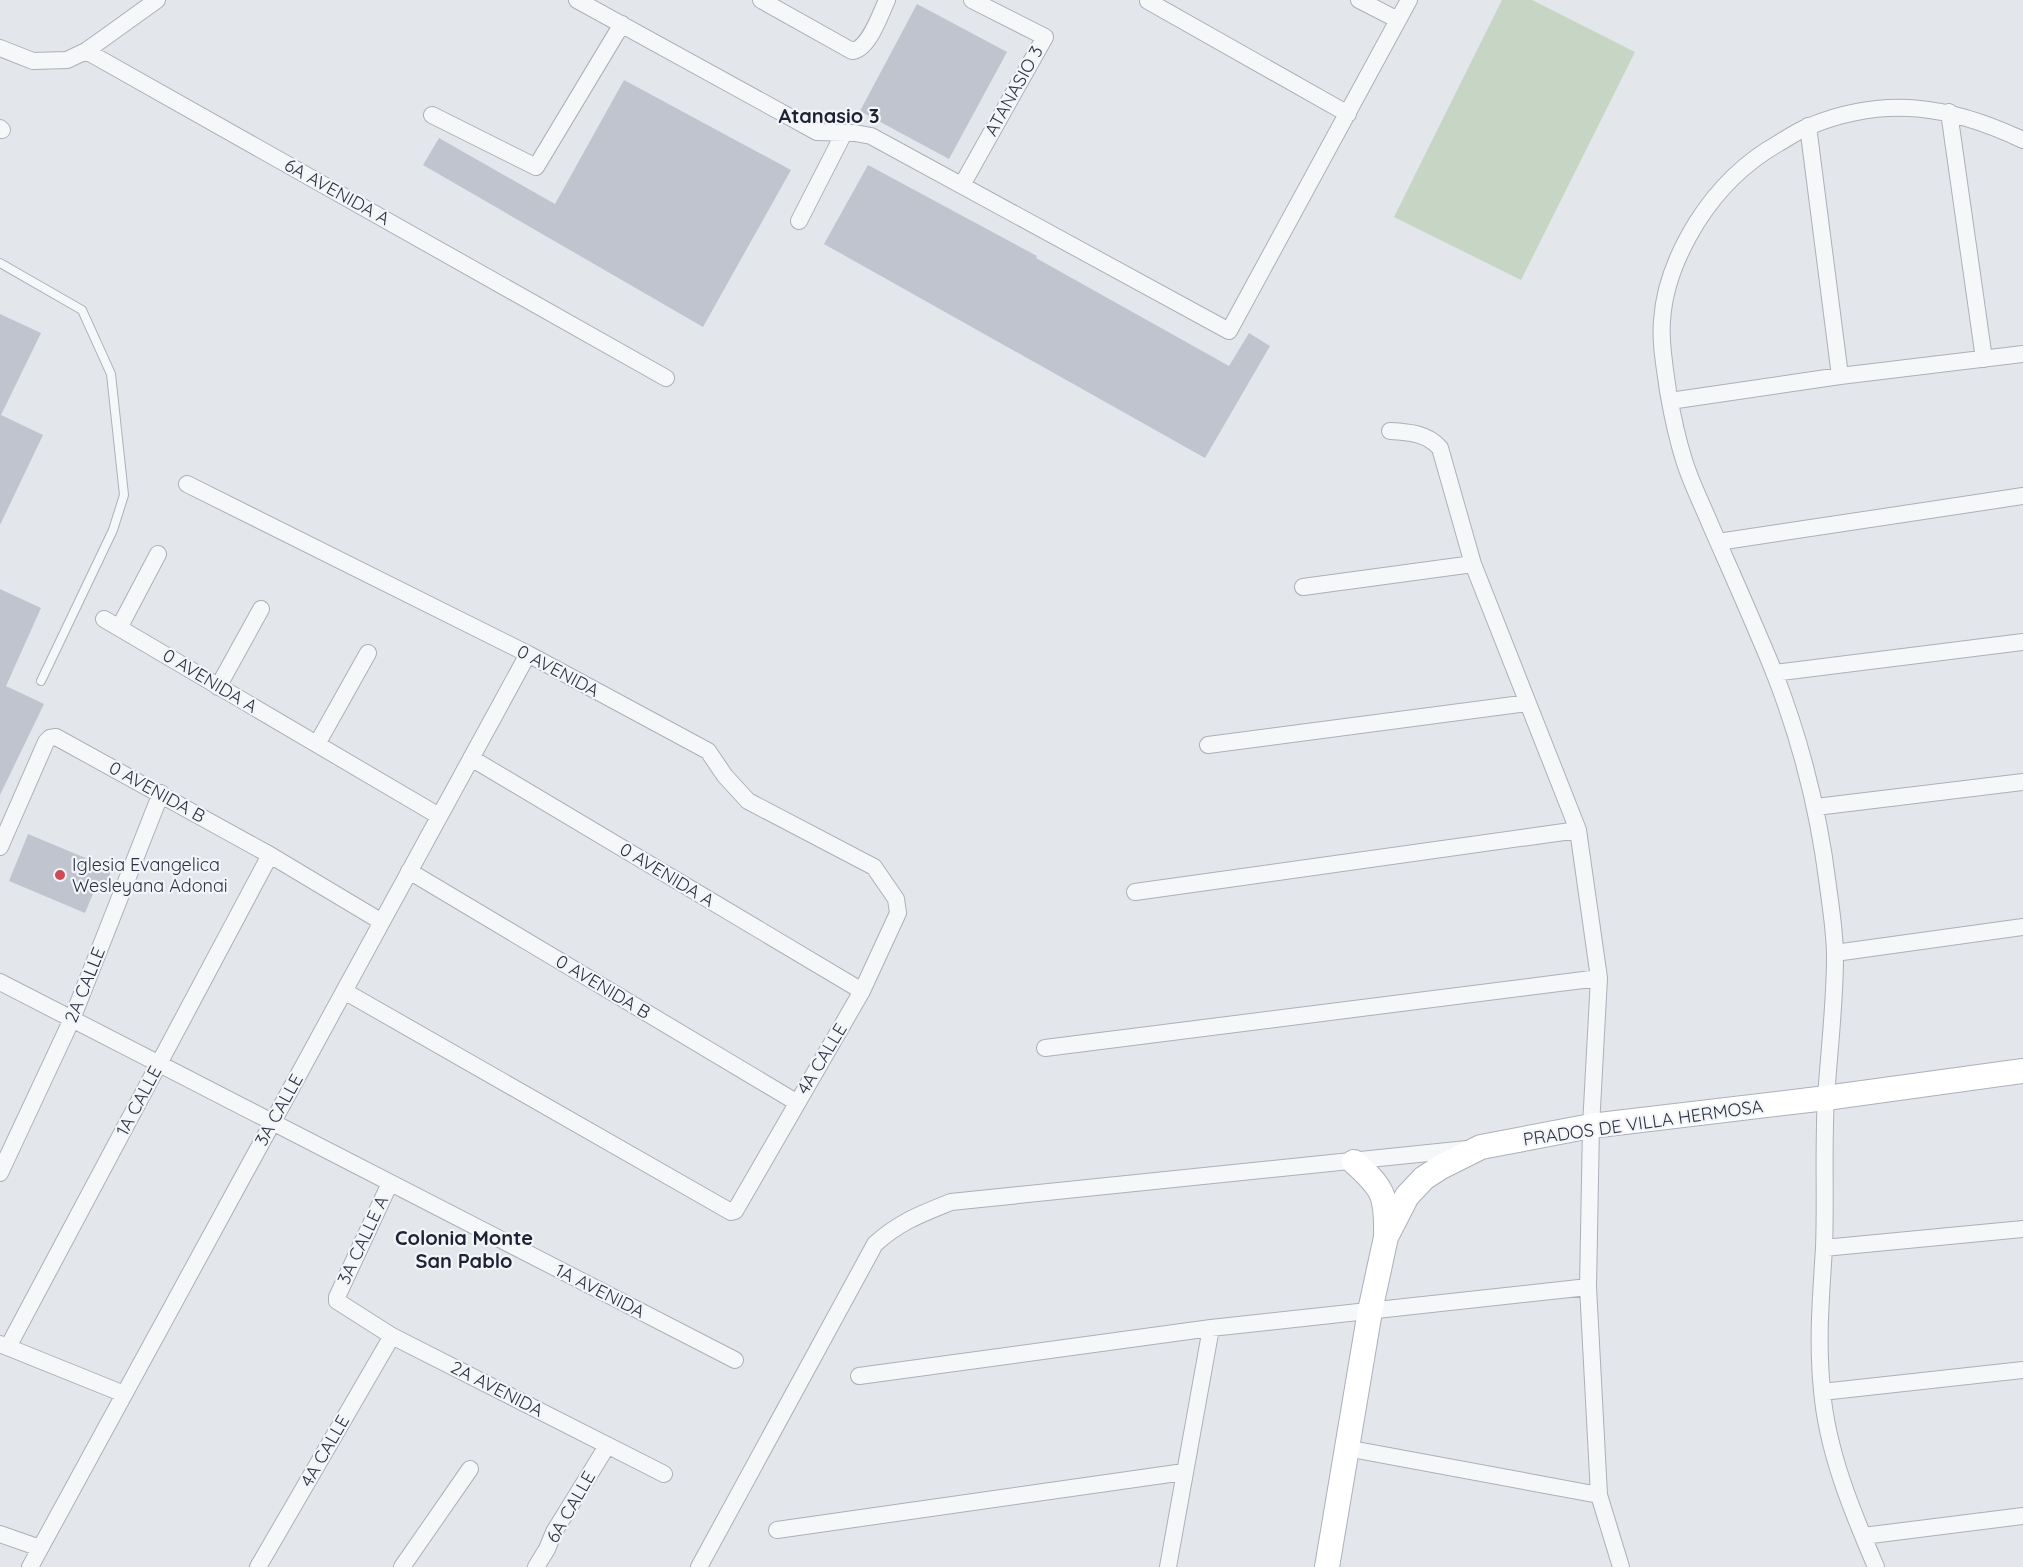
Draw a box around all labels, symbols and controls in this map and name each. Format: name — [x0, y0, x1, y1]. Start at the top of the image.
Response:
street label: ATANASIO 3 — [979, 42, 1048, 140]
district label: Atanasio 3 — [778, 103, 880, 128]
street label: 6A AVENIDA A — [280, 153, 394, 230]
street label: 0 AVENIDA — [513, 639, 604, 702]
street label: 0 AVENIDA A — [159, 643, 262, 718]
street label: 0 AVENIDA B — [105, 756, 209, 827]
street label: 0 AVENIDA A — [616, 837, 719, 912]
place label: Iglesia Evangelica Wesleyana Adonai — [72, 853, 228, 897]
marker: Iglesia Evangelica Wesleyana Adonai — [53, 868, 67, 882]
street label: 2A CALLE — [59, 944, 110, 1026]
street label: 0 AVENIDA B — [552, 949, 655, 1024]
street label: 4A CALLE — [791, 1019, 852, 1098]
street label: 1A CALLE — [111, 1062, 167, 1140]
street label: 3A CALLE — [249, 1070, 308, 1150]
street label: PRADOS DE VILLA HERMOSA — [1521, 1094, 1765, 1151]
street label: 3A CALLE A — [332, 1191, 393, 1288]
district label: Colonia Monte San Pablo — [395, 1225, 533, 1273]
street label: 1A AVENIDA — [552, 1258, 649, 1323]
street label: 2A AVENIDA — [447, 1355, 548, 1422]
street label: 4A CALLE — [295, 1411, 354, 1491]
street label: 6A CALLE — [541, 1467, 600, 1547]

